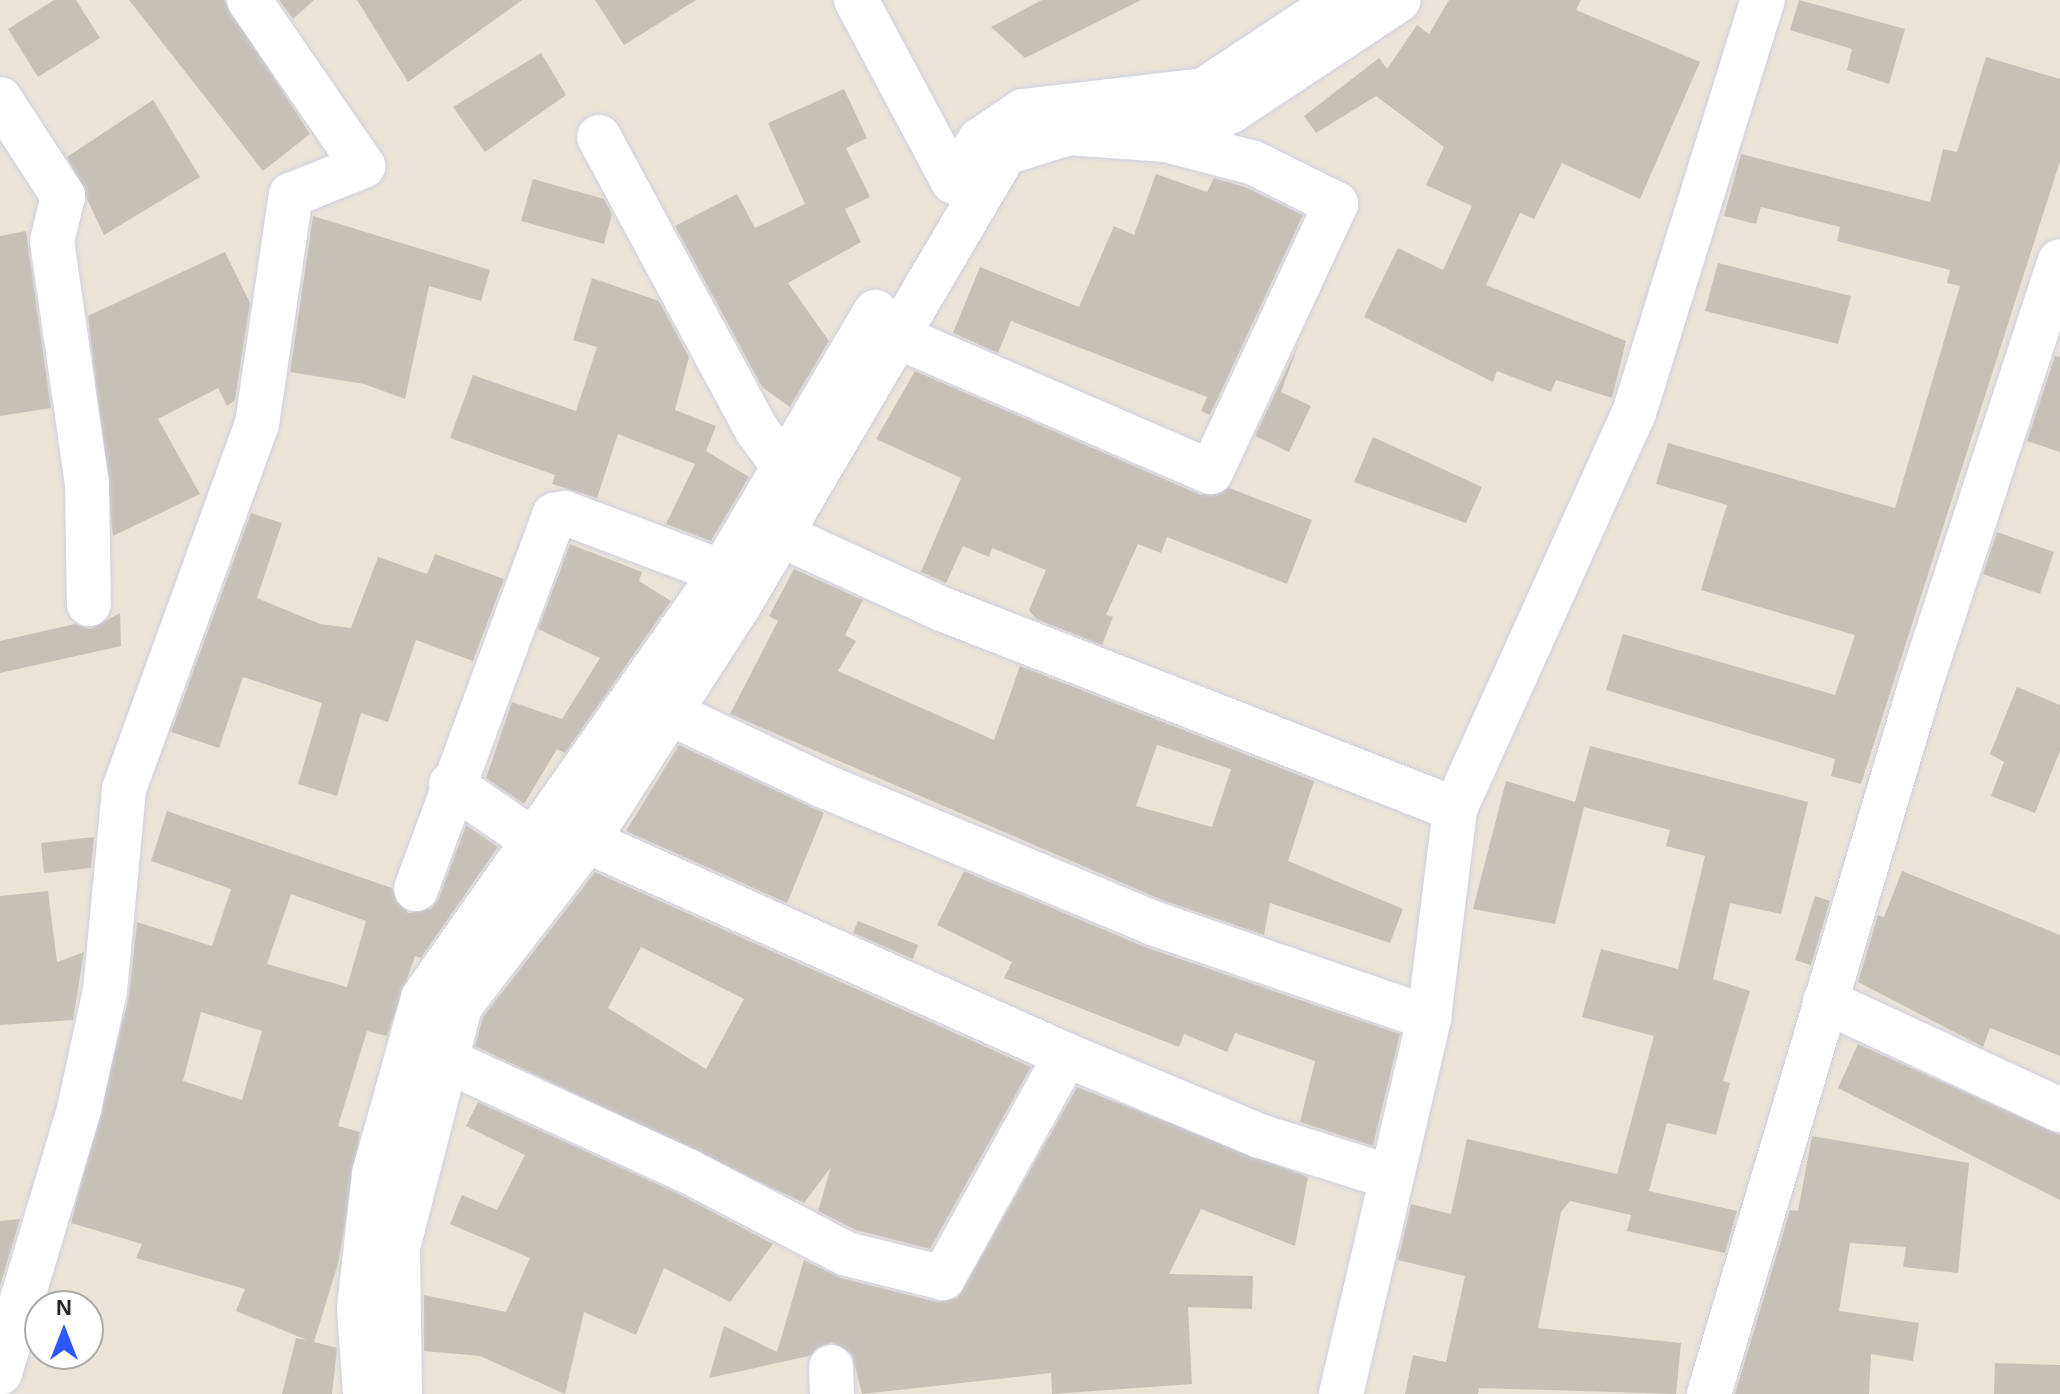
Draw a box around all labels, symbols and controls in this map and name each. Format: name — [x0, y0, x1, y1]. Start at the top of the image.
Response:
north arrow — [24, 1290, 104, 1370]
text: N — [56, 1295, 72, 1320]

